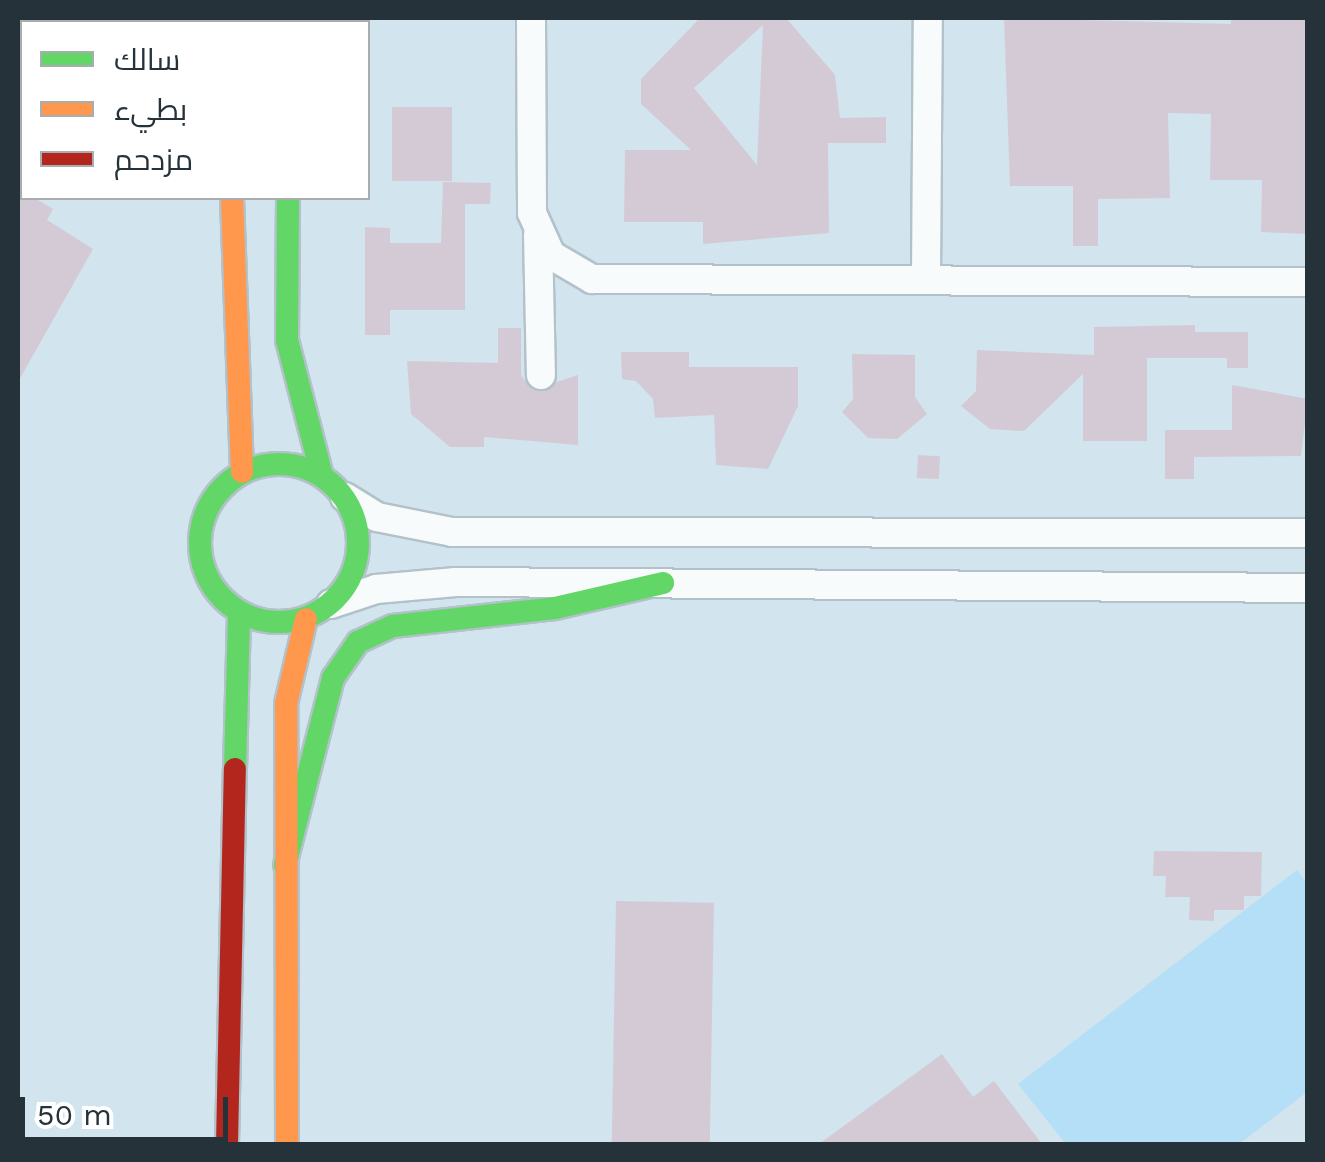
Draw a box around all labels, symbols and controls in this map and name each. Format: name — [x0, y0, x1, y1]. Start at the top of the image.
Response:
legend — [20, 20, 370, 200]
text: سالك — [114, 42, 180, 77]
text: بطيء — [114, 92, 187, 127]
text: مزدحم — [114, 142, 193, 177]
scale bar — [25, 1077, 232, 1139]
text: 50 m — [37, 1097, 112, 1132]

